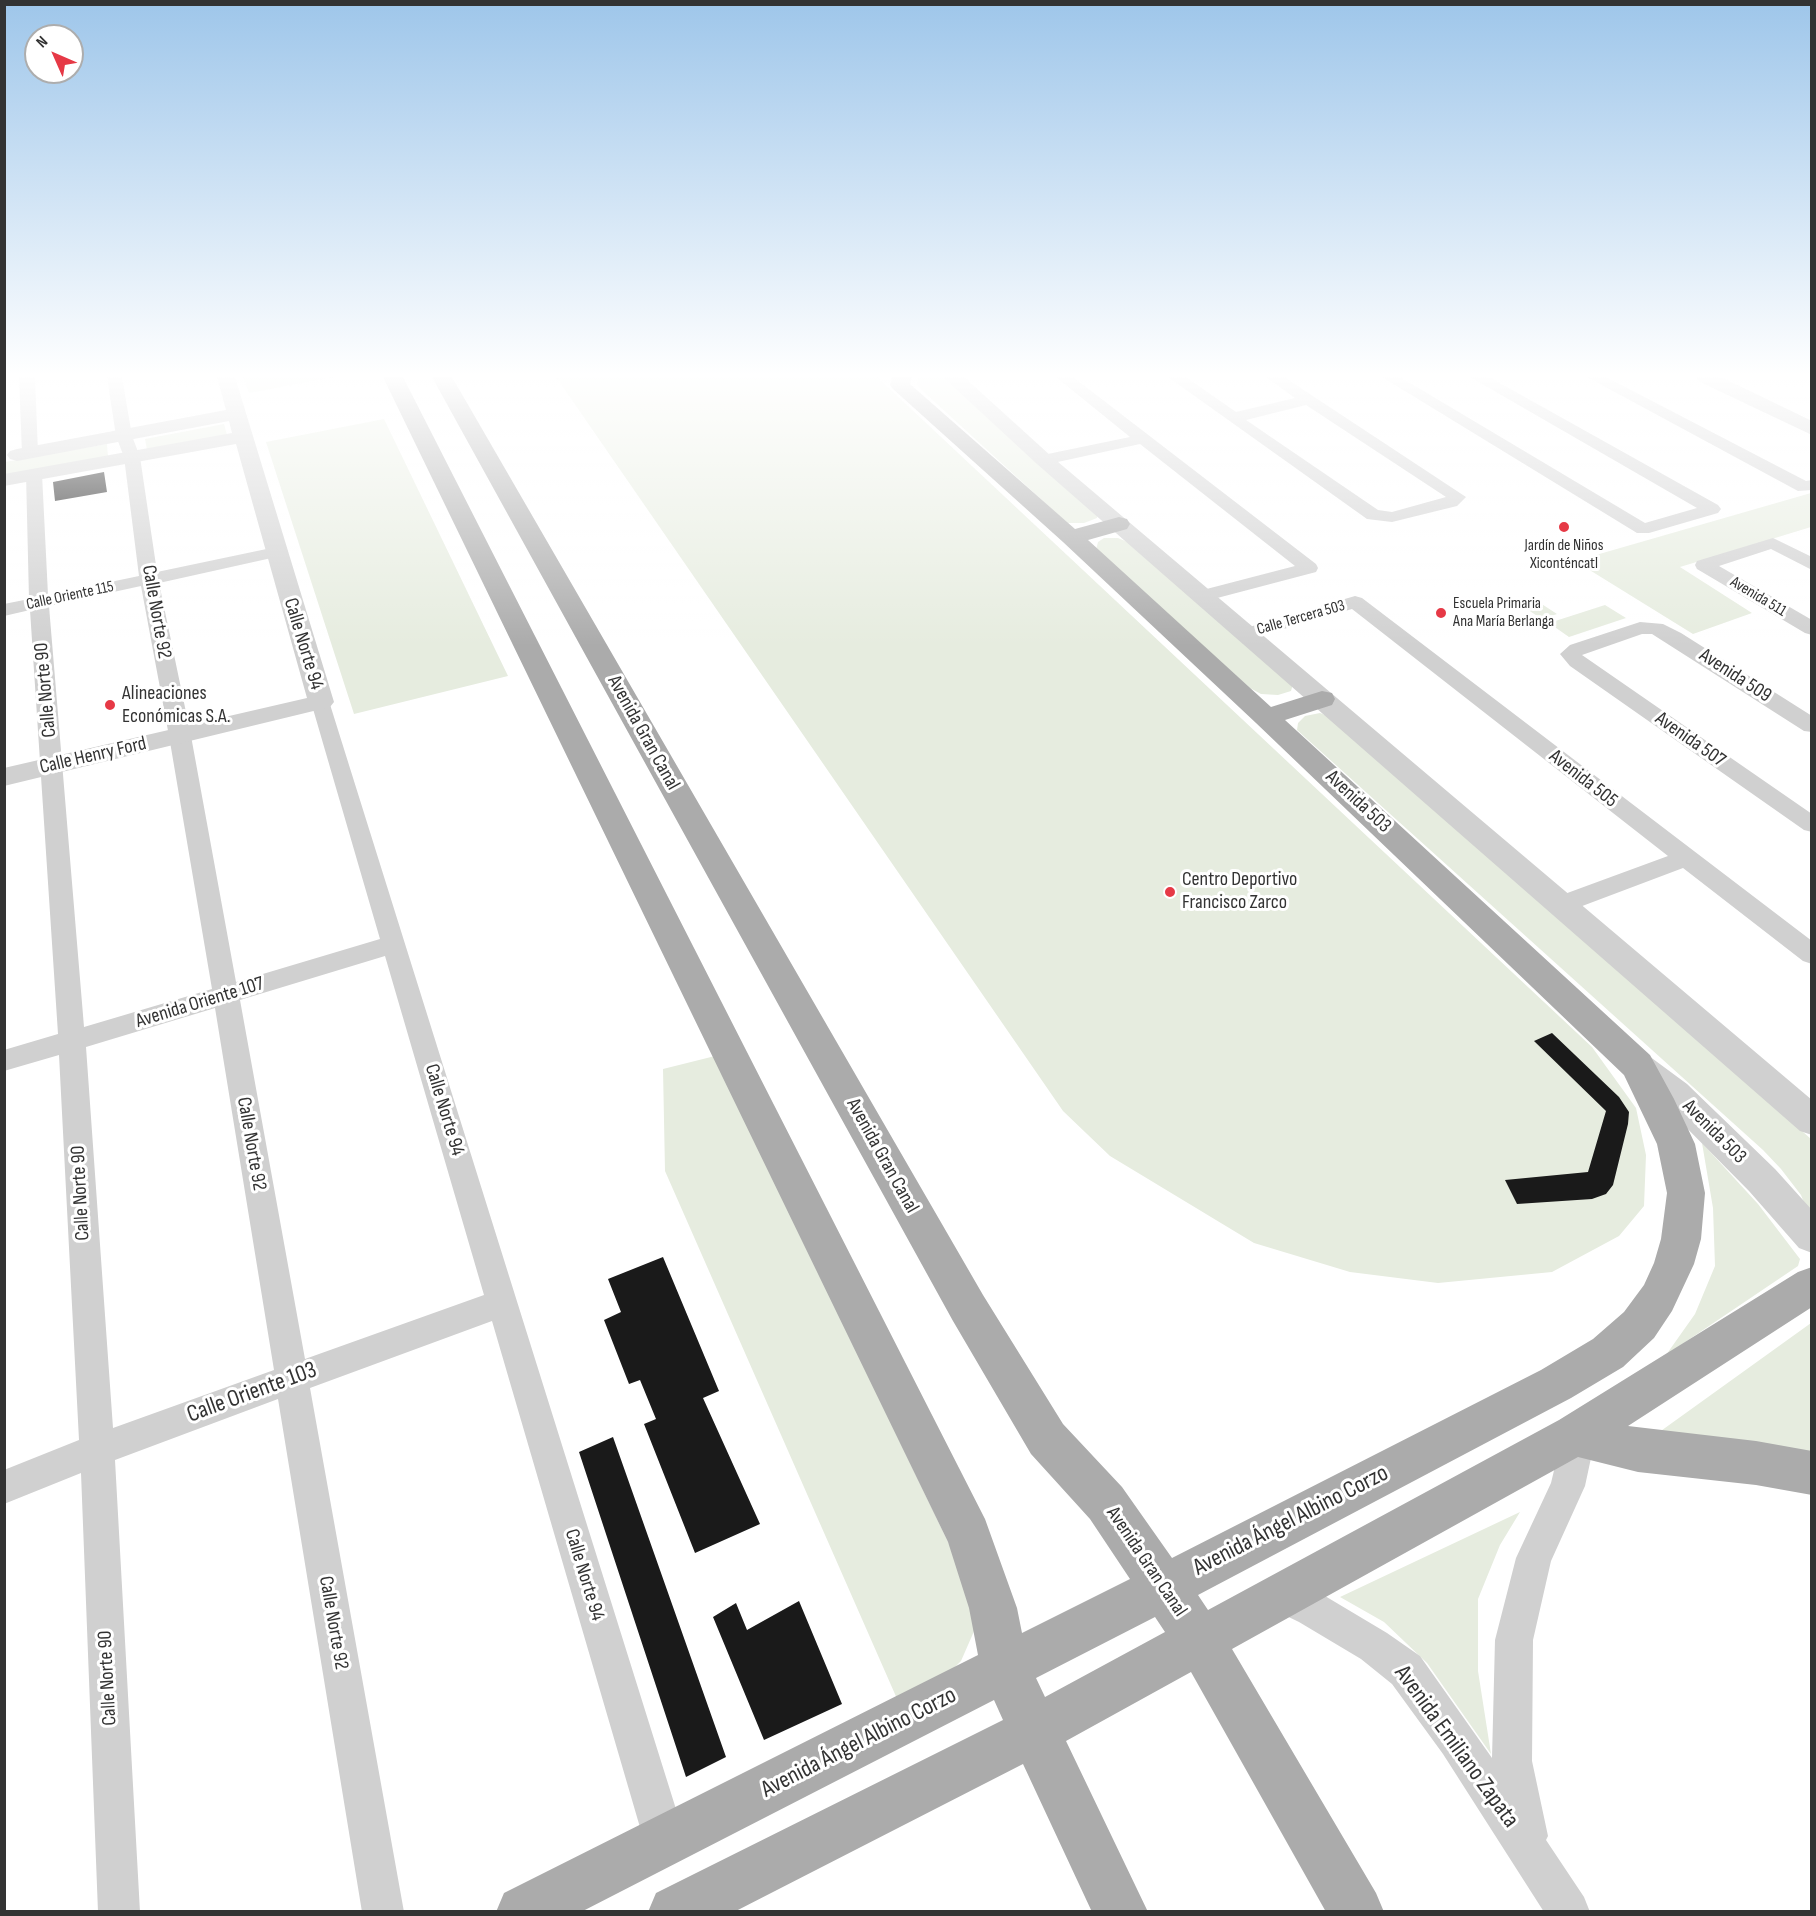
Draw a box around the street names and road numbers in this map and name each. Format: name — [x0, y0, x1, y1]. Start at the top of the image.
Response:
street label: Calle Norte 92 — [136, 563, 176, 661]
street label: Avenida 511 — [1726, 573, 1790, 621]
street label: Calle Oriente 115 — [25, 577, 115, 615]
street label: Calle Norte 94 — [278, 595, 328, 693]
street label: Calle Tercera 503 — [1255, 596, 1347, 640]
street label: Calle Norte 90 — [30, 642, 62, 738]
street label: Avenida 509 — [1694, 644, 1776, 708]
street label: Avenida Gran Canal — [602, 671, 684, 795]
street label: Avenida 507 — [1650, 707, 1730, 773]
street label: Calle Henry Ford — [37, 732, 149, 780]
street label: Avenida 505 — [1544, 745, 1622, 813]
street label: Avenida 503 — [1320, 766, 1396, 838]
street label: Avenida Oriente 107 — [133, 972, 267, 1034]
street label: Calle Norte 94 — [419, 1061, 469, 1159]
street label: Avenida Gran Canal — [841, 1094, 923, 1218]
street label: Calle Norte 92 — [231, 1095, 271, 1193]
street label: Avenida 503 — [1677, 1095, 1751, 1169]
street label: Calle Norte 90 — [67, 1145, 95, 1241]
street label: Calle Oriente 103 — [183, 1356, 321, 1430]
street label: Avenida Ángel Albino Corzo — [1189, 1459, 1393, 1583]
street label: Avenida Gran Canal — [1100, 1502, 1192, 1622]
street label: Calle Norte 94 — [559, 1526, 609, 1624]
street label: Calle Norte 92 — [313, 1574, 353, 1672]
street label: Calle Norte 90 — [94, 1630, 122, 1726]
street label: Avenida Emiliano Zapata — [1387, 1660, 1525, 1834]
street label: Avenida Ángel Albino Corzo — [757, 1681, 961, 1805]

